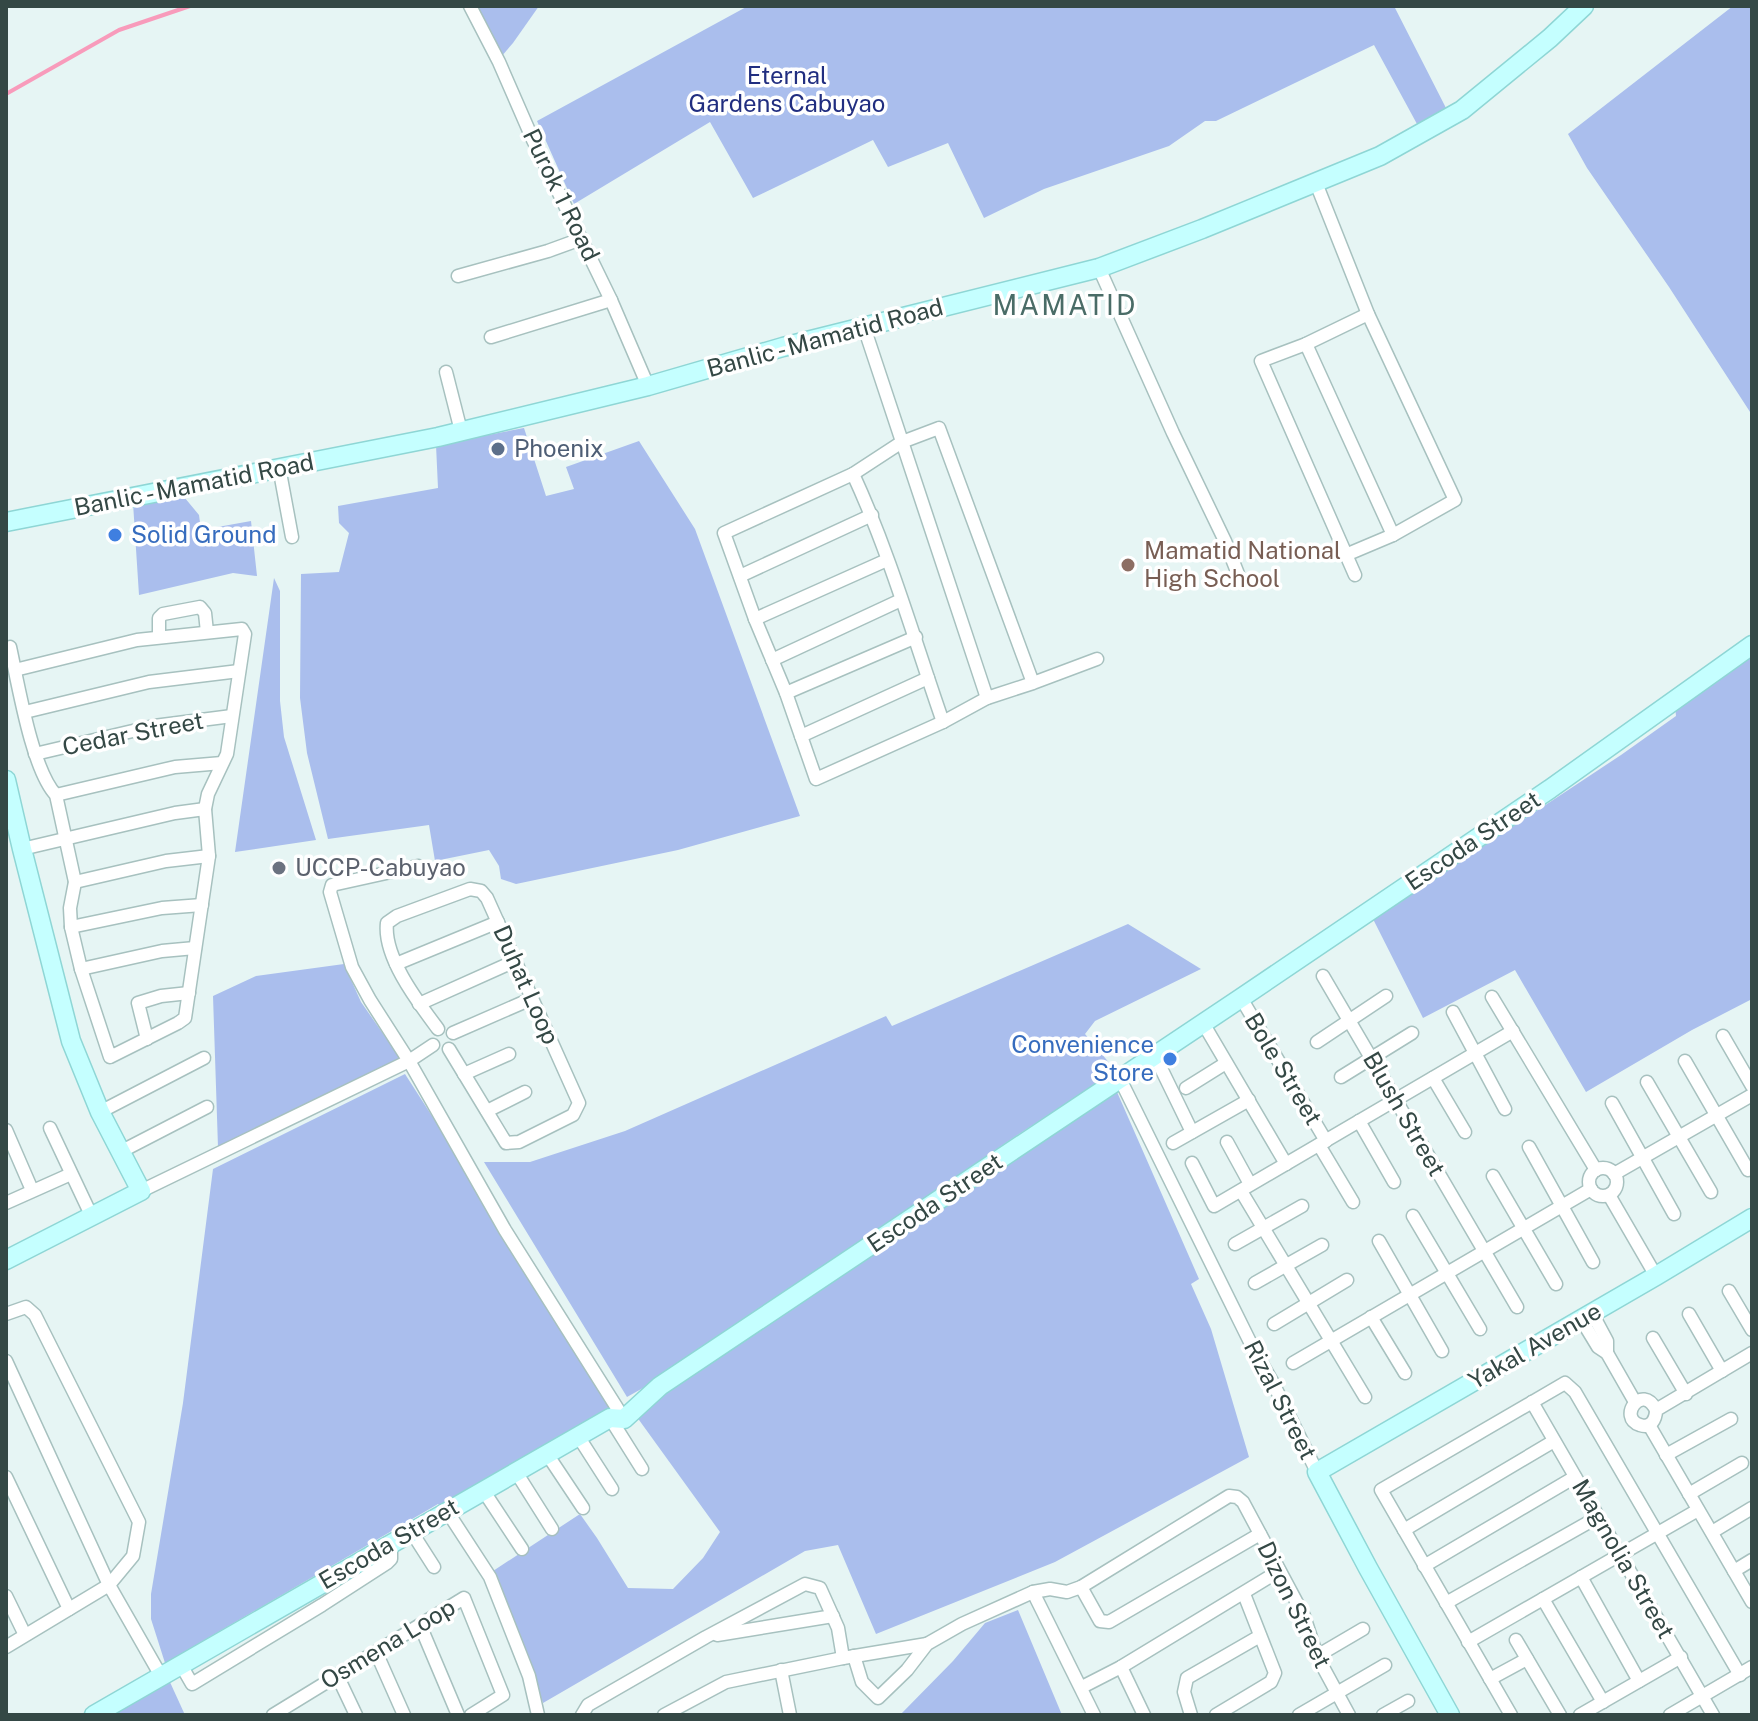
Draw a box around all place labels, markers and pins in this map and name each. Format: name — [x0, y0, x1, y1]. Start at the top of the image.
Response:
place label: Phoenix — [514, 434, 604, 462]
marker: Phoenix — [489, 440, 507, 458]
place label: Solid Ground — [131, 520, 276, 548]
marker: Solid Ground — [106, 526, 124, 544]
place label: Mamatid National High School — [1144, 536, 1341, 592]
marker: Mamatid National High School — [1119, 556, 1137, 574]
place label: UCCP-Cabuyao — [295, 853, 466, 881]
marker: UCCP-Cabuyao — [270, 859, 288, 877]
place label: Convenience Store — [1011, 1030, 1154, 1086]
marker: Convenience Store — [1161, 1050, 1179, 1068]

